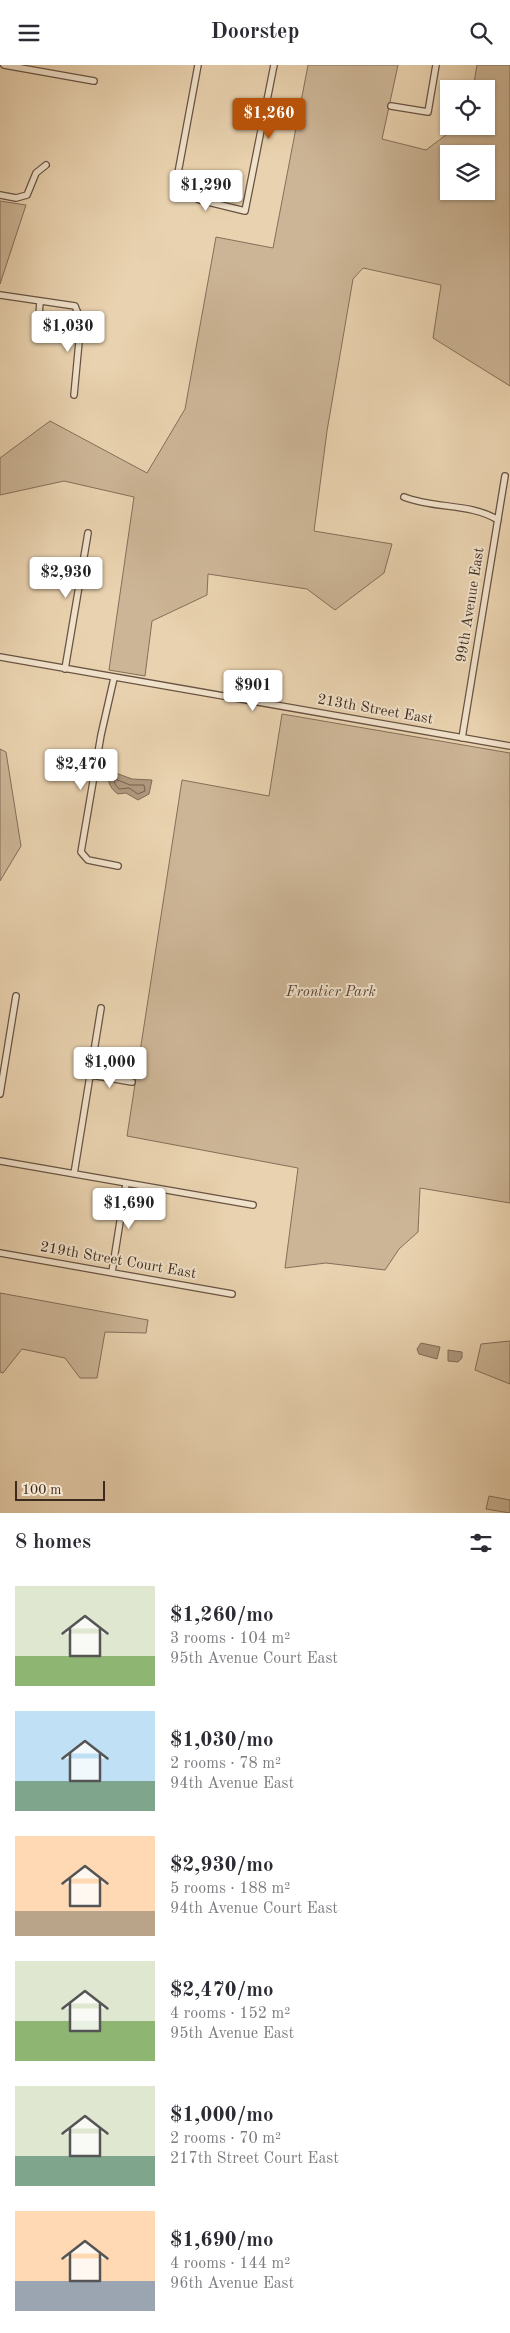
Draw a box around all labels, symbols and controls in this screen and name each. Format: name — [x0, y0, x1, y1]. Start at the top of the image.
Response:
icon: menu — [15, 19, 43, 47]
icon: search — [467, 19, 495, 47]
text: Doorstep — [211, 21, 299, 43]
map controls — [440, 80, 495, 200]
button: locate — [440, 80, 495, 135]
pin: $1,260 — [228, 97, 310, 140]
text: $1,260 — [244, 106, 294, 122]
button: layers — [440, 145, 495, 200]
pin: $1,290 — [165, 169, 247, 212]
text: $1,290 — [181, 178, 231, 194]
pin: $1,030 — [27, 311, 109, 353]
text: $1,030 — [43, 319, 93, 335]
street label: 99th Avenue East — [454, 546, 488, 664]
pin: $2,930 — [25, 557, 107, 599]
text: $2,930 — [41, 565, 91, 581]
pin: $901 — [223, 669, 283, 712]
text: $901 — [234, 678, 272, 694]
street label: 213th Street East — [316, 692, 434, 728]
pin: $2,470 — [40, 749, 122, 791]
text: $2,470 — [56, 757, 106, 773]
park label: Frontier Park — [285, 985, 376, 1000]
pin: $1,000 — [69, 1047, 151, 1089]
text: $1,000 — [85, 1055, 135, 1071]
pin: $1,690 — [88, 1187, 170, 1230]
text: $1,690 — [104, 1196, 154, 1212]
street label: 219th Street Court East — [39, 1240, 197, 1282]
scale bar — [15, 1478, 105, 1501]
text: 100 m — [22, 1483, 61, 1497]
icon: filters — [467, 1529, 495, 1557]
text: 8 homes — [15, 1532, 91, 1553]
text: $1,260/mo — [170, 1605, 274, 1626]
icon: home — [55, 1606, 115, 1666]
text: 3 rooms · 104 m² — [170, 1631, 290, 1647]
text: 95th Avenue Court East — [170, 1651, 338, 1667]
text: $1,030/mo — [170, 1730, 274, 1751]
icon: home — [55, 1731, 115, 1791]
text: 2 rooms · 78 m² — [170, 1756, 281, 1772]
text: 94th Avenue East — [170, 1776, 294, 1792]
text: $2,930/mo — [170, 1855, 274, 1876]
icon: home — [55, 1856, 115, 1916]
text: 5 rooms · 188 m² — [170, 1881, 290, 1897]
text: 94th Avenue Court East — [170, 1901, 338, 1917]
text: $2,470/mo — [170, 1980, 274, 2001]
icon: home — [55, 1981, 115, 2041]
text: 4 rooms · 152 m² — [170, 2006, 290, 2022]
text: 95th Avenue East — [170, 2026, 294, 2042]
text: $1,000/mo — [170, 2105, 274, 2126]
icon: home — [55, 2106, 115, 2166]
text: 2 rooms · 70 m² — [170, 2131, 281, 2147]
text: 217th Street Court East — [170, 2151, 339, 2167]
text: $1,690/mo — [170, 2230, 274, 2251]
icon: home — [55, 2231, 115, 2291]
text: 4 rooms · 144 m² — [170, 2256, 290, 2272]
text: 96th Avenue East — [170, 2276, 294, 2292]

